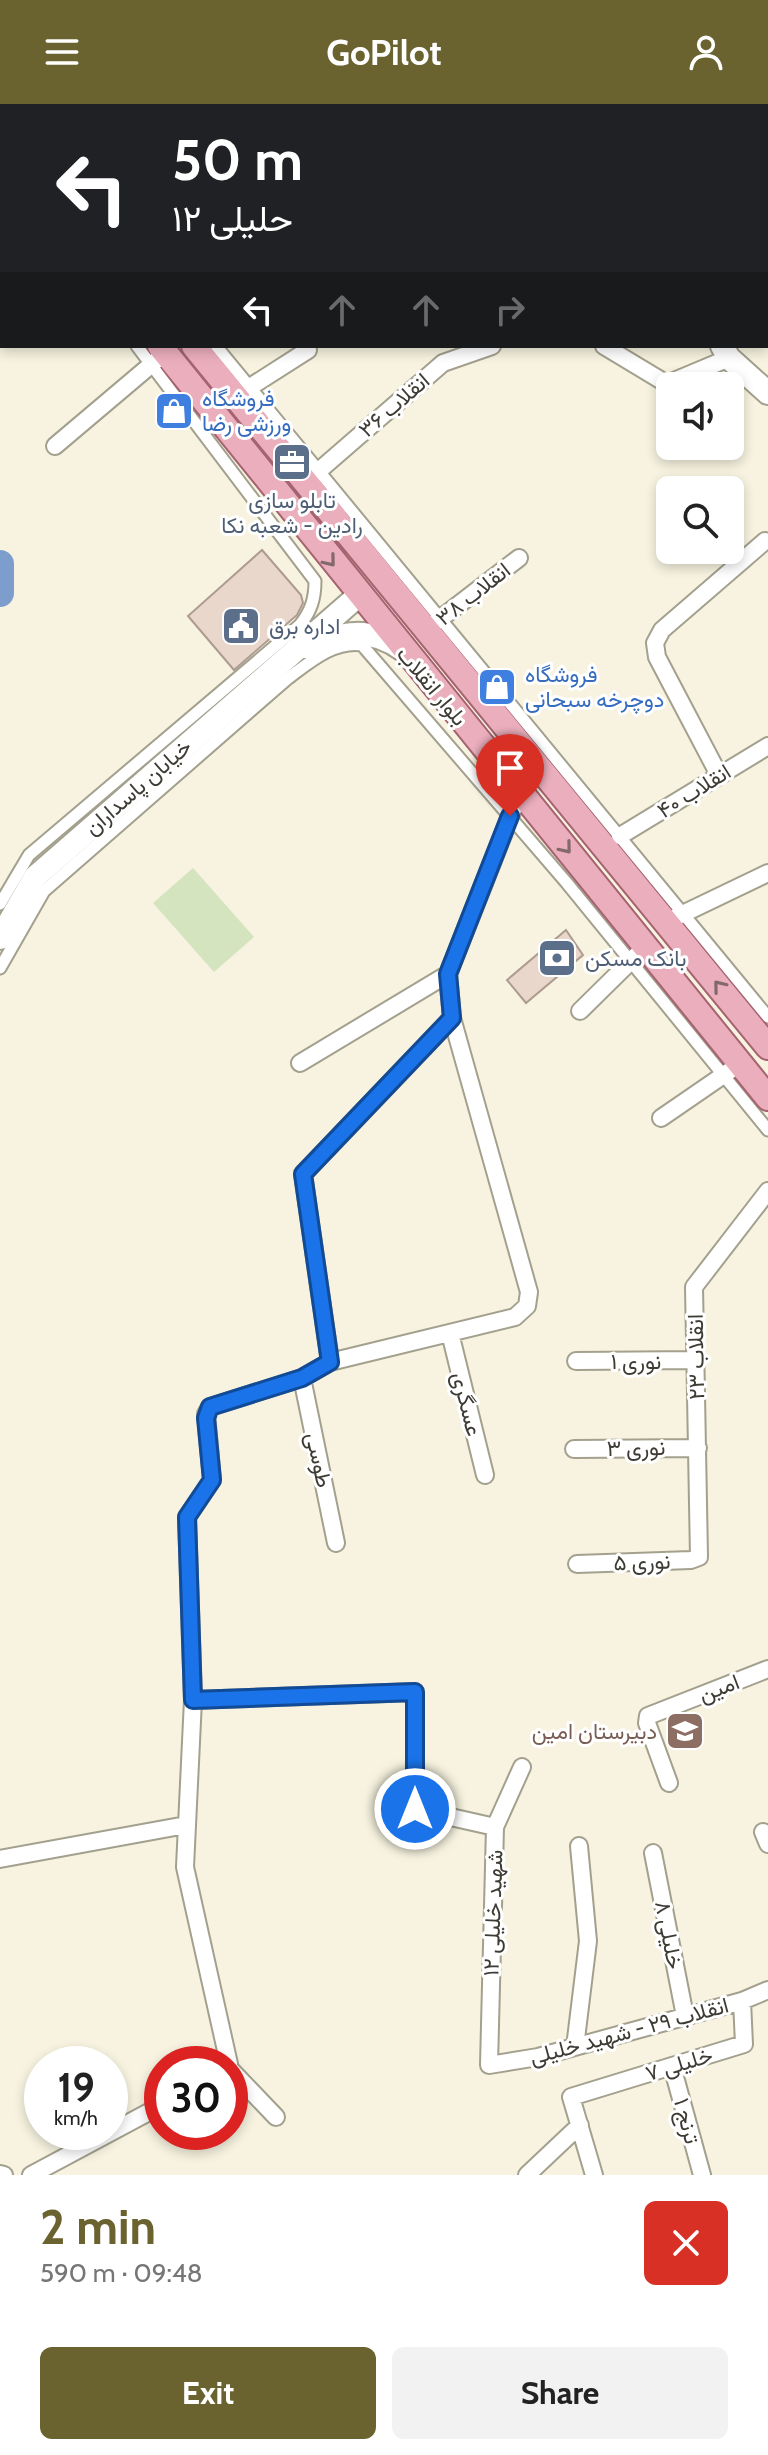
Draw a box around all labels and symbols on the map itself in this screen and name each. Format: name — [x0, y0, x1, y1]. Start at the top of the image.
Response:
street label: انقلاب ۳۶ — [353, 367, 435, 443]
place label: فروشگاه ورزشی رضا — [202, 385, 291, 437]
shop icon: فروشگاه ورزشی رضا — [153, 390, 195, 432]
office icon: تابلو سازی رادین - شعبه نکا — [271, 441, 313, 483]
place label: تابلو سازی رادین - شعبه نکا — [221, 487, 363, 539]
one-way arrow — [320, 552, 335, 566]
street label: انقلاب ۳۸ — [430, 557, 516, 631]
public building icon: اداره برق — [220, 605, 262, 647]
place label: اداره برق — [269, 613, 340, 640]
street label: بلوار انقلاب — [391, 641, 473, 731]
place label: فروشگاه دوچرخه سبحانی — [525, 661, 664, 714]
shop icon: فروشگاه دوچرخه سبحانی — [476, 666, 518, 708]
street label: خیابان پاسداران — [79, 733, 198, 842]
pin — [476, 734, 544, 816]
street label: انقلاب ۴۰ — [652, 758, 736, 824]
one-way arrow — [556, 839, 571, 853]
bank icon: بانک مسکن — [536, 937, 578, 979]
place label: بانک مسکن — [585, 945, 687, 972]
one-way arrow — [715, 980, 729, 995]
street label: انقلاب ۲۳ — [682, 1314, 710, 1400]
street label: نوری ۱ — [611, 1348, 661, 1375]
street label: عسگری — [446, 1369, 488, 1439]
street label: طوسی — [300, 1430, 338, 1490]
street label: نوری ۳ — [606, 1434, 666, 1462]
street label: نوری ۵ — [613, 1548, 671, 1576]
street label: امین — [695, 1668, 743, 1708]
school or university icon: دبیرستان امین — [664, 1710, 706, 1752]
place label: دبیرستان امین — [532, 1718, 657, 1745]
position arrow — [373, 1767, 457, 1851]
street label: شهید خلیلی ۱۲ — [477, 1849, 509, 1977]
street label: خلیلی ۸ — [649, 1899, 689, 1971]
street label: انقلاب ۲۹ - شهید خلیلی — [526, 1991, 732, 2071]
street label: خلیلی ۷ — [642, 2041, 716, 2087]
speed limit sign: 30 — [144, 2046, 248, 2150]
street label: ترنج ۱ — [667, 2095, 706, 2147]

